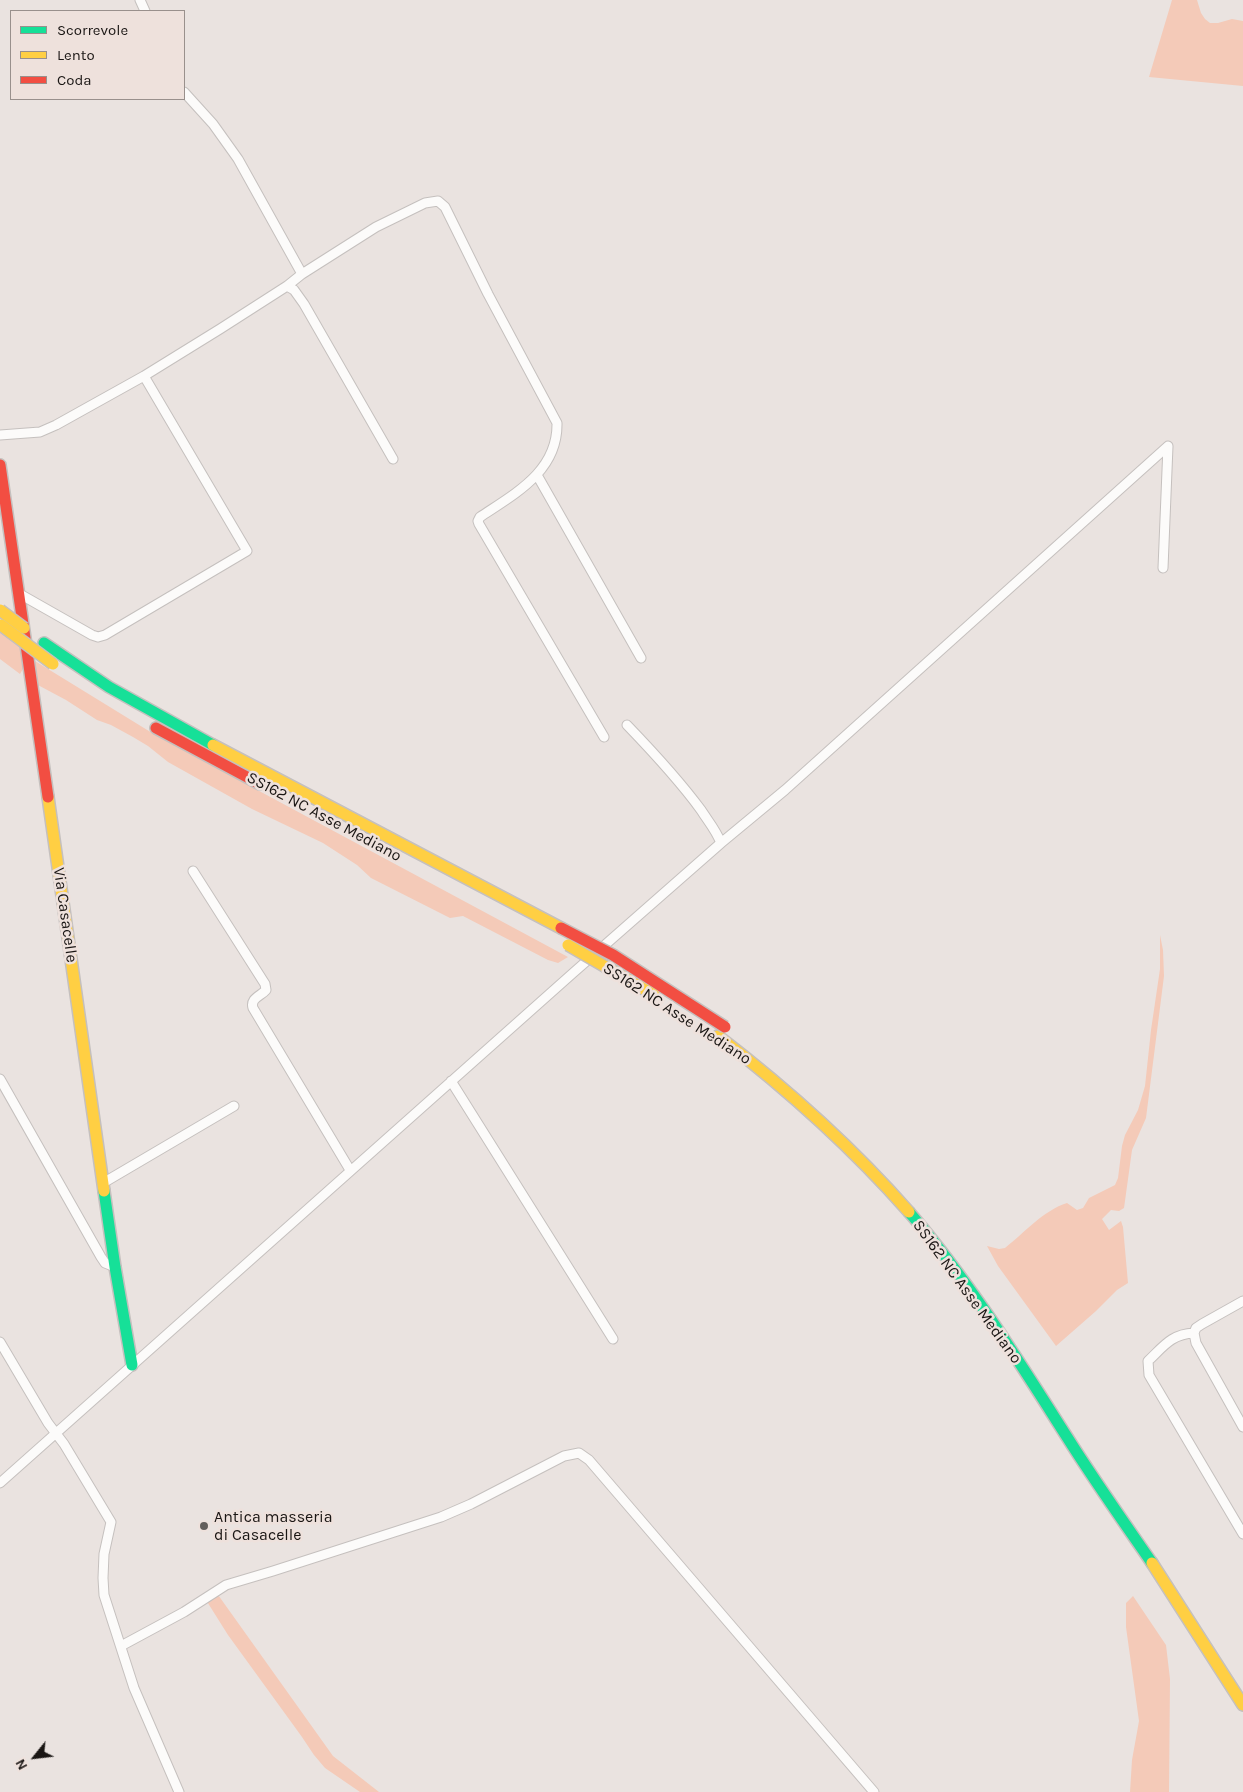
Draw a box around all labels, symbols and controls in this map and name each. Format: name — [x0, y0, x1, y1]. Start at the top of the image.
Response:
legend — [10, 10, 185, 100]
text: Scorrevole — [57, 21, 128, 39]
text: Lento — [57, 46, 95, 64]
text: Coda — [57, 71, 92, 89]
street label: SS162 NC Asse Mediano — [243, 768, 405, 866]
street label: Via Casacelle — [49, 866, 81, 964]
street label: SS162 NC Asse Mediano — [599, 959, 755, 1069]
street label: SS162 NC Asse Mediano — [908, 1217, 1026, 1367]
place label: Antica masseria di Casacelle — [214, 1507, 333, 1545]
marker: Antica masseria di Casacelle — [198, 1520, 210, 1532]
north arrow — [10, 1732, 60, 1782]
text: N — [12, 1756, 31, 1773]

